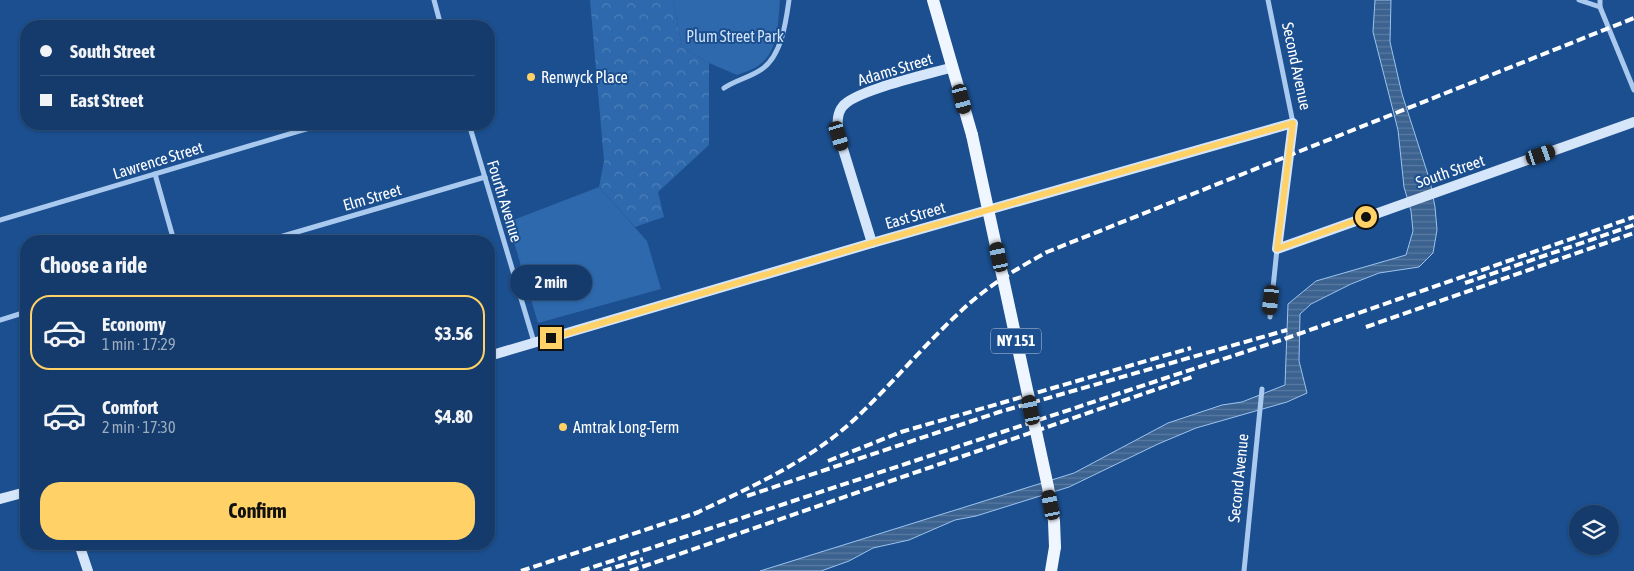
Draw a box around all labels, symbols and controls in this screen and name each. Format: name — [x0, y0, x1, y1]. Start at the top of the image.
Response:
street label: Second Avenue — [1279, 21, 1315, 111]
park label: Plum Street Park — [686, 27, 784, 45]
text: South Street — [70, 40, 155, 62]
street label: Adams Street — [855, 49, 935, 89]
place label: Renwyck Place — [541, 68, 628, 87]
marker: Renwyck Place — [525, 71, 537, 83]
car — [950, 83, 973, 115]
text: East Street — [70, 89, 143, 111]
car — [827, 119, 850, 153]
street label: Lawrence Street — [111, 138, 206, 182]
car — [1524, 143, 1557, 167]
street label: South Street — [1413, 151, 1487, 191]
street label: Fourth Avenue — [484, 158, 526, 244]
street label: Elm Street — [341, 180, 404, 214]
street label: East Street — [883, 198, 948, 232]
route start — [1355, 206, 1377, 228]
car — [988, 241, 1009, 273]
text: Choose a ride — [40, 252, 147, 278]
callout: 2 min — [510, 266, 592, 300]
text: 2 min — [535, 273, 567, 291]
car — [1261, 284, 1280, 316]
icon: car — [42, 310, 87, 355]
text: Economy — [102, 313, 166, 335]
text: $3.56 — [435, 322, 473, 344]
route end — [540, 327, 562, 349]
road number: NY 151 — [991, 328, 1041, 354]
text: 1 min · 17:29 — [102, 335, 175, 353]
icon: car — [42, 393, 87, 438]
car — [1020, 394, 1041, 426]
text: Comfort — [102, 396, 158, 418]
text: $4.80 — [435, 405, 473, 427]
text: 2 min · 17:30 — [102, 418, 175, 436]
place label: Amtrak Long-Term — [573, 418, 679, 437]
marker: Amtrak Long-Term — [557, 421, 569, 433]
street label: Second Avenue — [1224, 433, 1252, 523]
button: Confirm — [40, 482, 475, 540]
car — [1040, 489, 1061, 521]
map controls — [1569, 505, 1619, 555]
button: layers — [1569, 505, 1619, 555]

